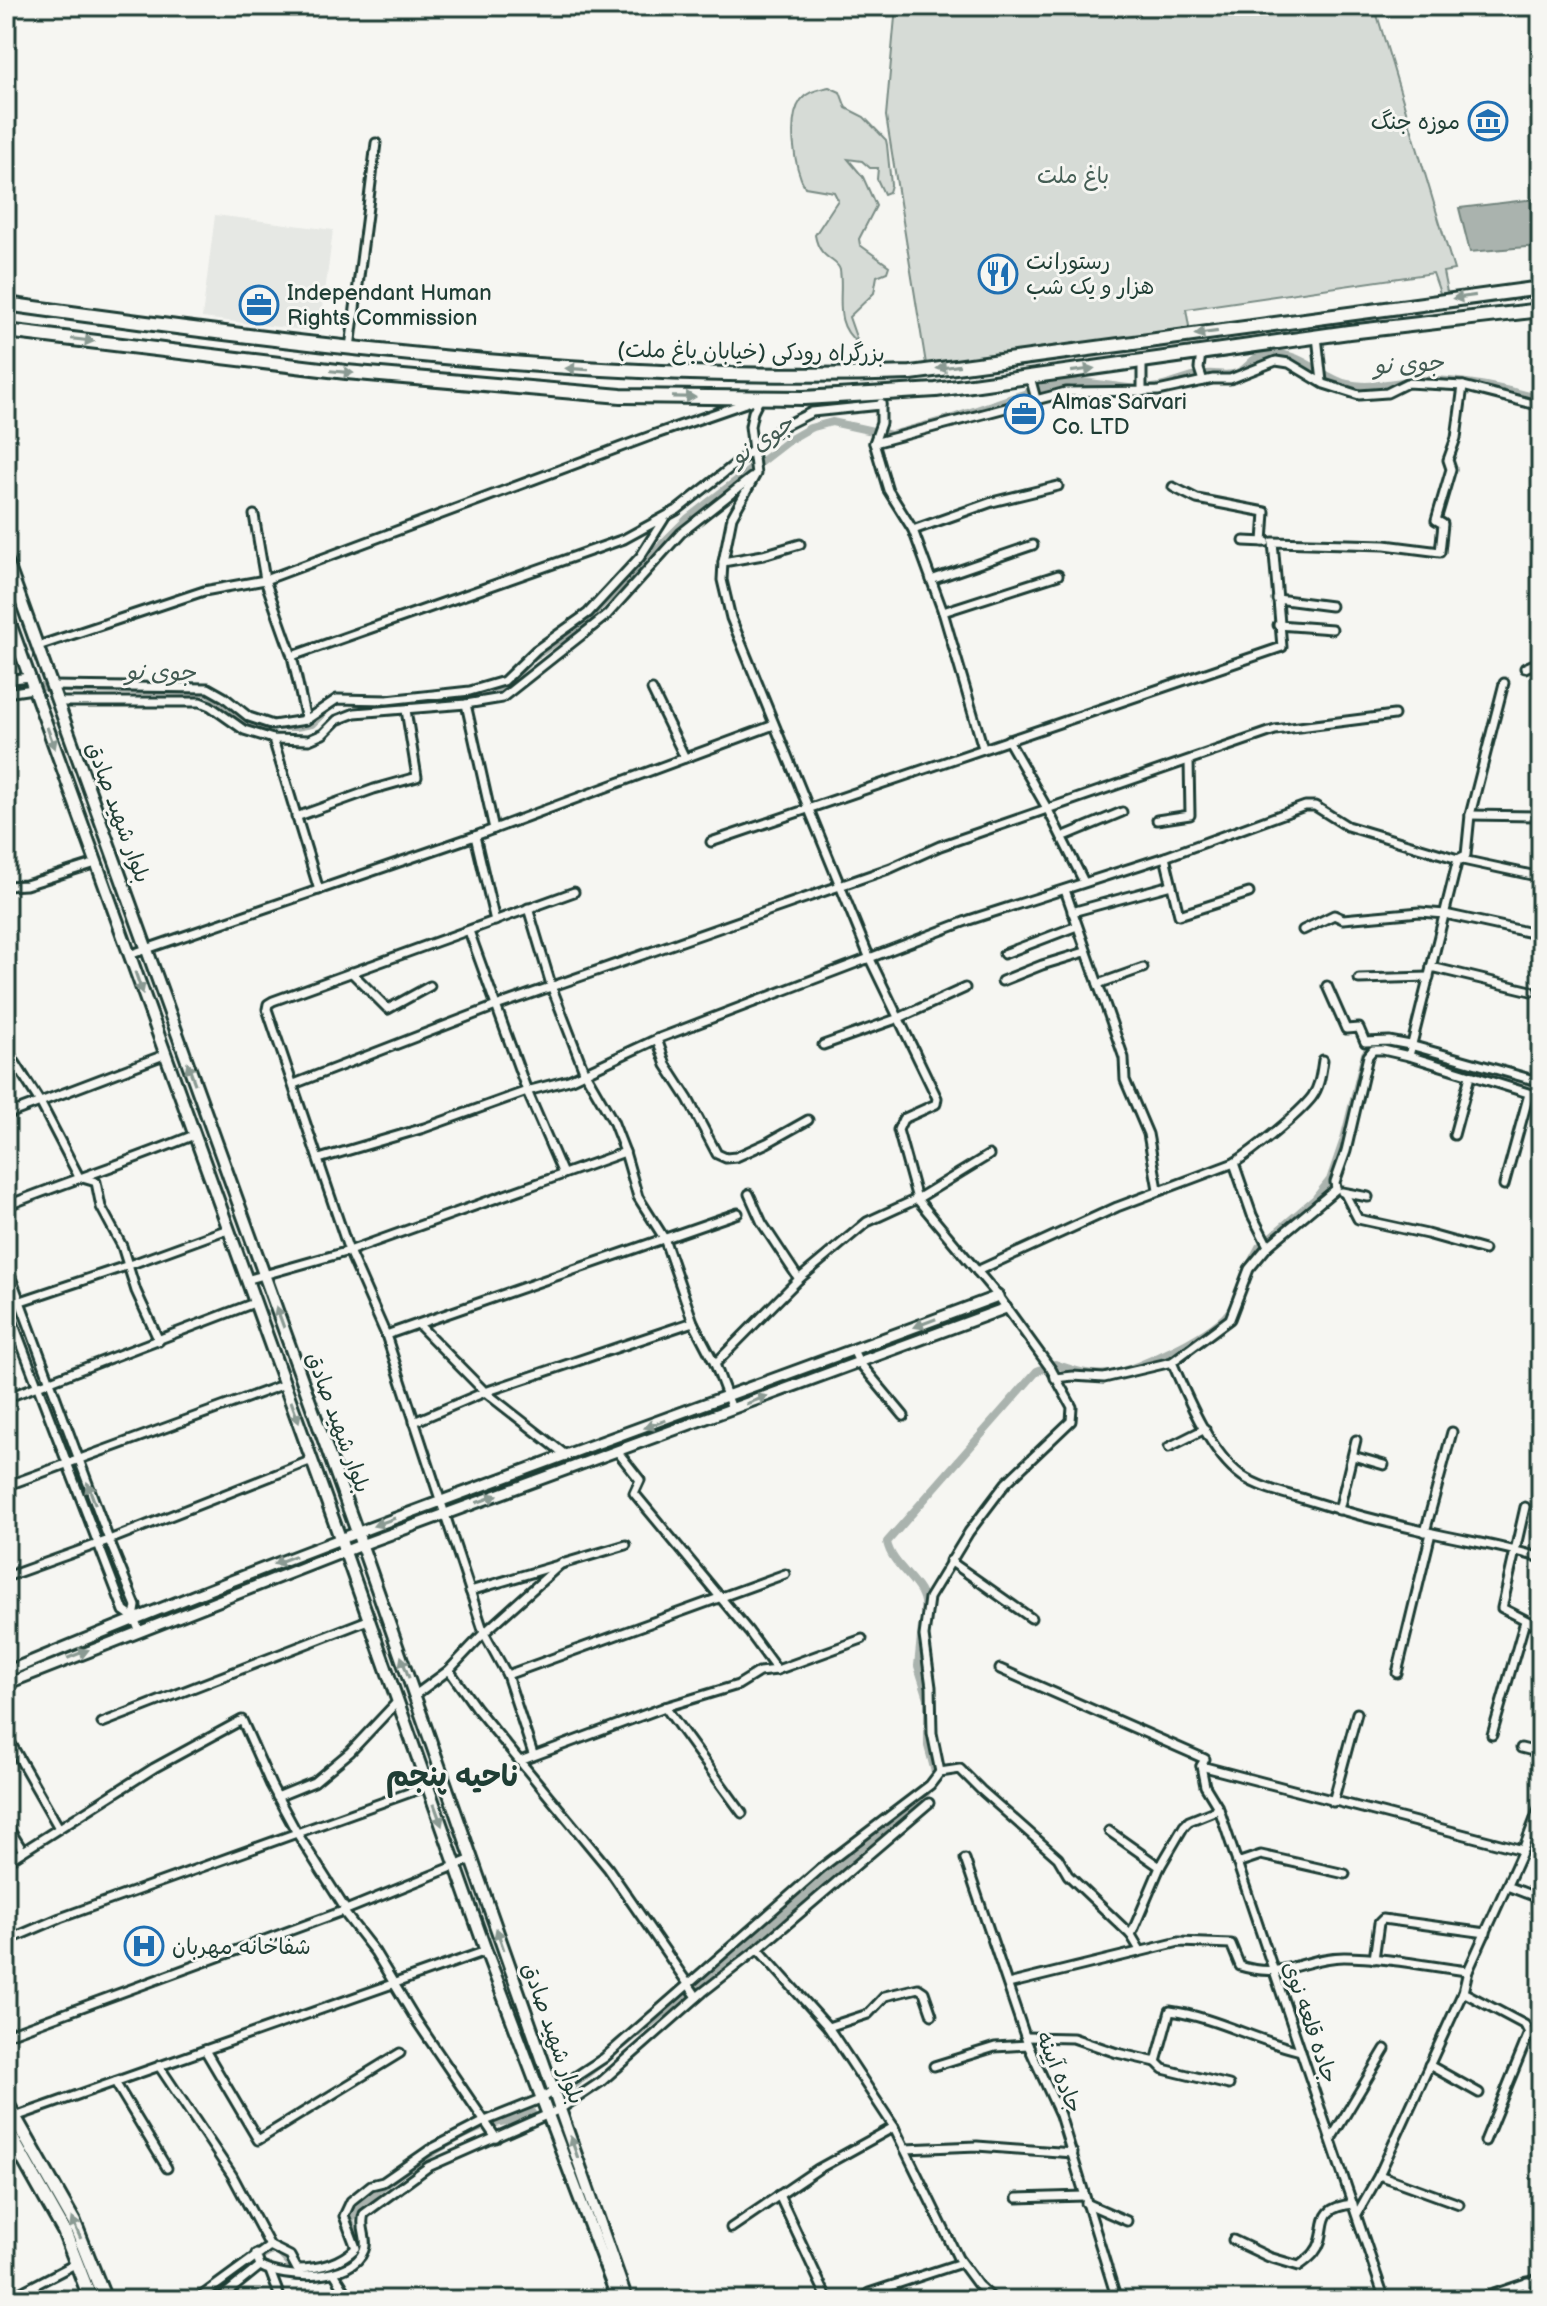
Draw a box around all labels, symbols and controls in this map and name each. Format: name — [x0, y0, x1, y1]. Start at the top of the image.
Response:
museum icon: موزه جنگ — [1467, 100, 1509, 142]
place label: موزه جنگ — [1371, 109, 1460, 136]
park label: باغ ملت — [1037, 163, 1109, 191]
place label: رستورانت هزار و یک شب — [1026, 249, 1154, 301]
restaurant icon: رستورانت هزار و یک شب — [977, 253, 1019, 295]
place label: Independant Human Rights Commission — [287, 280, 492, 332]
office icon: Independant Human Rights Commission — [238, 284, 280, 326]
one-way arrow — [1451, 291, 1476, 304]
one-way arrow — [1193, 327, 1218, 340]
one-way arrow — [71, 334, 96, 347]
street label: بزرگراه رودکی (خیابان باغ ملت) — [617, 337, 885, 369]
water label: جوی نو — [1370, 348, 1445, 381]
one-way arrow — [935, 361, 960, 374]
one-way arrow — [564, 362, 589, 375]
one-way arrow — [1071, 363, 1096, 376]
one-way arrow — [329, 365, 354, 378]
place label: Almas Sarvari Co. LTD — [1052, 389, 1187, 441]
one-way arrow — [672, 391, 697, 403]
office icon: Almas Sarvari Co. LTD — [1003, 393, 1045, 435]
water label: جوی نو — [723, 409, 800, 474]
water label: جوی نو — [123, 657, 197, 688]
one-way arrow — [45, 726, 58, 750]
street label: بلوار شهید صادق — [80, 738, 156, 887]
one-way arrow — [133, 971, 146, 995]
one-way arrow — [185, 1060, 197, 1084]
one-way arrow — [273, 1305, 285, 1329]
one-way arrow — [913, 1318, 937, 1330]
street label: بلوار شهید صادق — [300, 1348, 376, 1497]
one-way arrow — [746, 1393, 770, 1405]
one-way arrow — [289, 1400, 301, 1424]
one-way arrow — [643, 1418, 667, 1430]
one-way arrow — [84, 1481, 97, 1505]
one-way arrow — [475, 1492, 499, 1505]
one-way arrow — [372, 1516, 396, 1529]
one-way arrow — [272, 1554, 296, 1567]
one-way arrow — [66, 1647, 90, 1660]
one-way arrow — [398, 1655, 410, 1679]
district label: ناحیه پنجم — [386, 1759, 518, 1798]
one-way arrow — [432, 1803, 445, 1827]
hospital icon: شفاخانه مهربان — [123, 1925, 165, 1967]
one-way arrow — [494, 1927, 506, 1951]
place label: شفاخانه مهربان — [172, 1934, 311, 1961]
street label: جاده قلعه نوی — [1276, 1958, 1343, 2087]
street label: بلوار شهید صادق — [516, 1959, 589, 2108]
street label: جاده آیینه — [1029, 2028, 1088, 2117]
one-way arrow — [567, 2135, 579, 2159]
one-way arrow — [69, 2216, 82, 2239]

